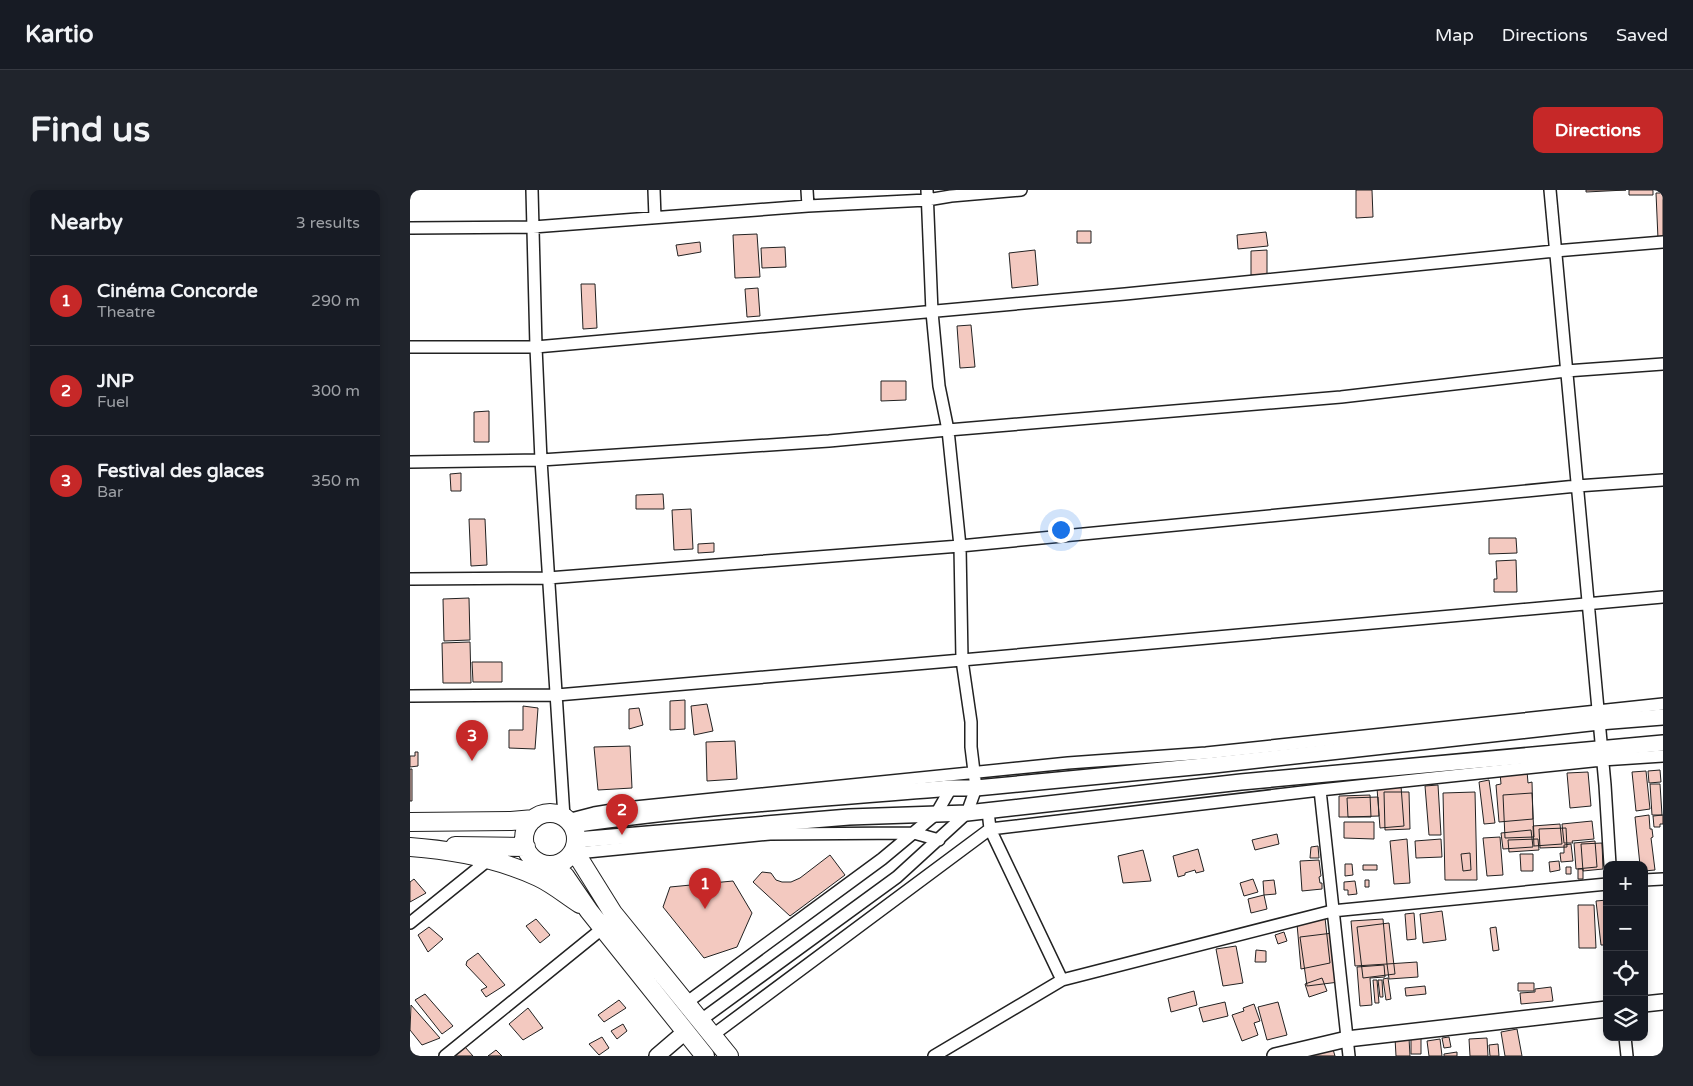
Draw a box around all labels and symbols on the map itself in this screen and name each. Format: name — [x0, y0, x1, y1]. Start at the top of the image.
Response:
your location — [1048, 517, 1074, 543]
pin: 3 — [456, 720, 488, 761]
pin: 2 — [606, 794, 638, 835]
pin: 1 — [689, 868, 721, 909]

